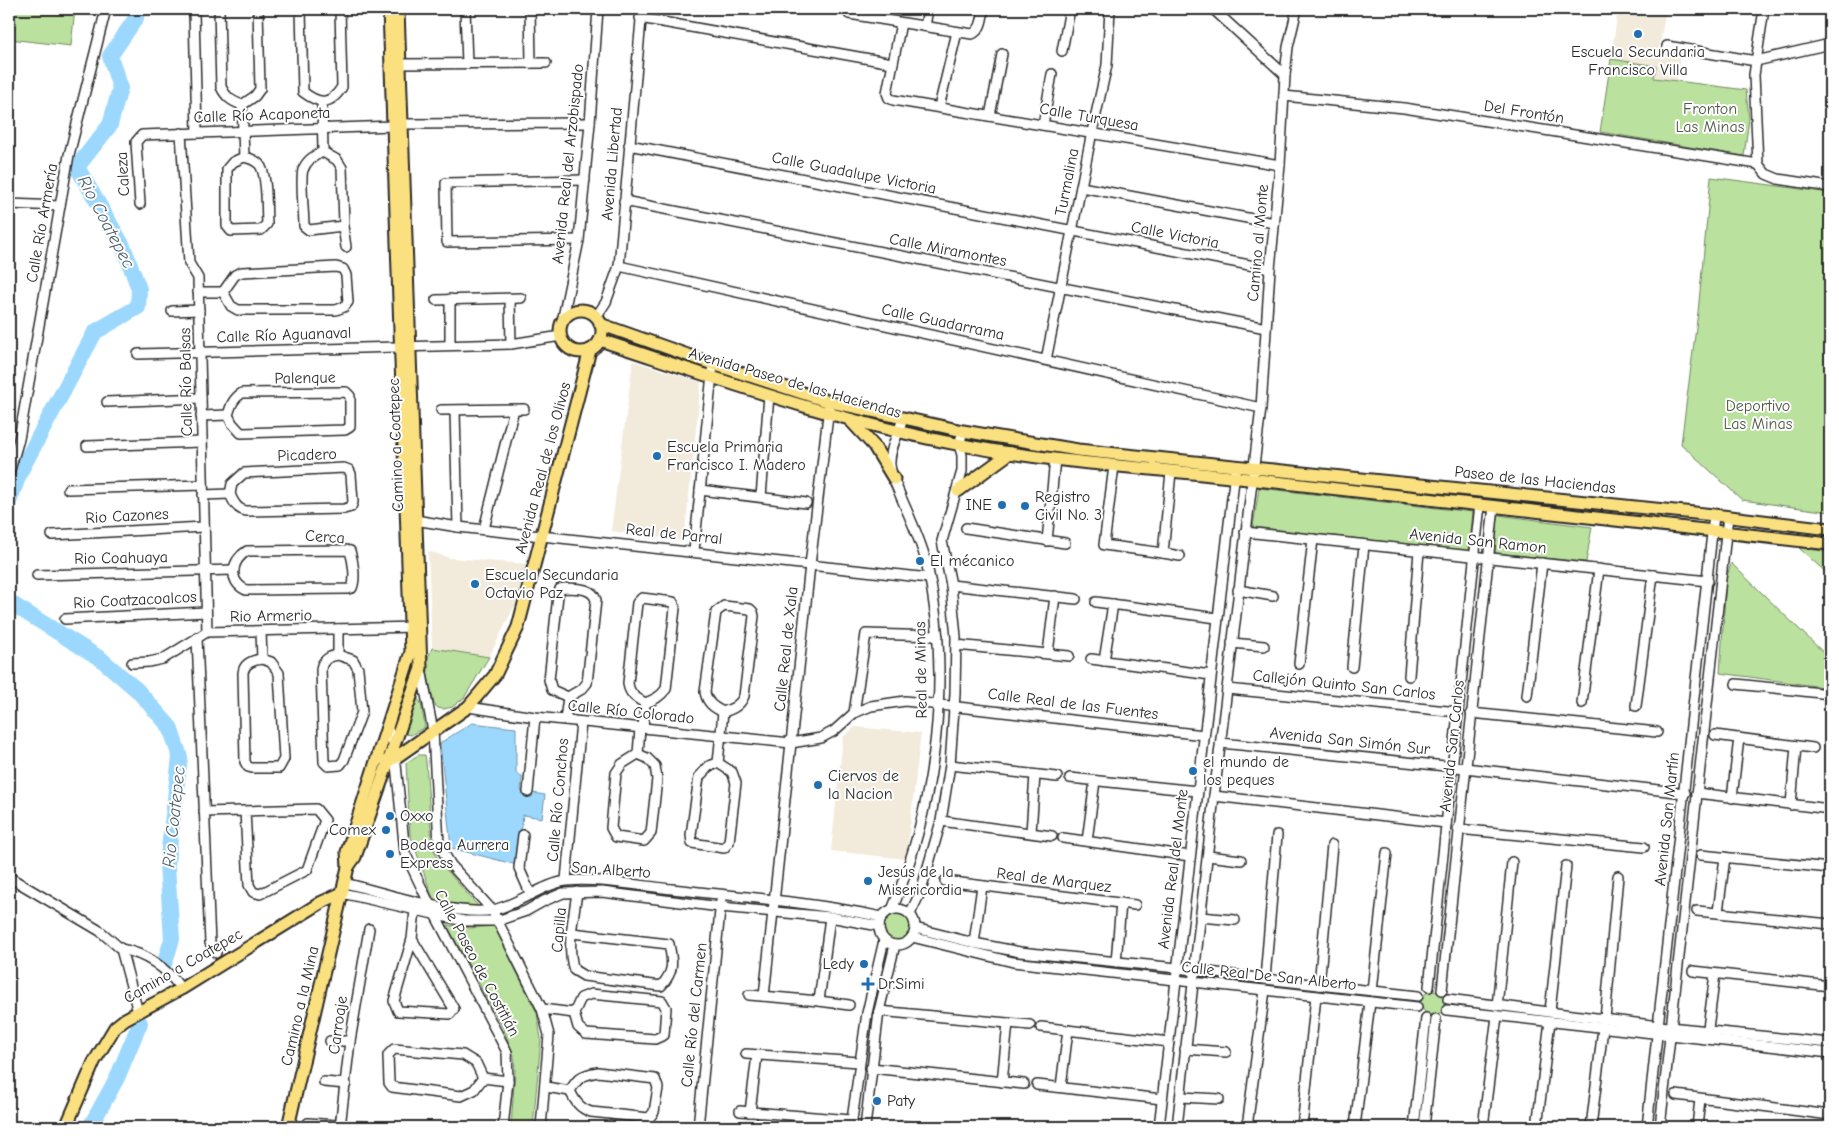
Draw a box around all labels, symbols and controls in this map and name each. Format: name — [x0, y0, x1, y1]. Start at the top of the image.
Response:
marker: Escuela Secundaria Francisco Villa — [1632, 28, 1644, 40]
place label: Escuela Secundaria Francisco Villa — [1571, 43, 1705, 79]
street label: Avenida Real del Arzobispado — [549, 63, 587, 265]
street label: Del Frontón — [1483, 97, 1565, 127]
street label: Calle Turquesa — [1038, 99, 1140, 135]
park label: Fronton Las Minas — [1676, 100, 1745, 136]
street label: Calle Río Acaponeta — [193, 104, 331, 126]
street label: Avenida Libertad — [598, 107, 626, 221]
street label: Turmalina — [1052, 147, 1082, 217]
street label: Calle Guadalupe Victoria — [770, 148, 938, 198]
street label: Caleza — [113, 151, 133, 197]
street label: Calle Río Armería — [23, 162, 61, 284]
water label: Rio Coatepec — [73, 172, 139, 272]
street label: Camino al Monte — [1244, 184, 1272, 302]
street label: Calle Victoria — [1130, 218, 1220, 252]
street label: Calle Miramontes — [888, 230, 1009, 270]
street label: Calle Guadarrama — [880, 300, 1006, 344]
street label: Calle Río Aguanaval — [216, 324, 352, 346]
street label: Calle Río Balsas — [176, 327, 196, 436]
street label: Avenida Paseo de las Haciendas — [687, 344, 904, 422]
street label: Palenque — [274, 368, 336, 388]
street label: Camino a Coatepec — [385, 377, 407, 512]
street label: Avenida Real de los Olivos — [511, 380, 575, 556]
park label: Deportivo Las Minas — [1724, 397, 1793, 433]
place label: Escuela Primaria Francisco I. Madero — [667, 438, 806, 474]
street label: Picadero — [277, 445, 337, 465]
marker: Escuela Primaria Francisco I. Madero — [651, 450, 663, 462]
street label: Paseo de las Haciendas — [1453, 463, 1617, 497]
place label: Registro Civil No. 3 — [1035, 488, 1102, 524]
place label: INE — [966, 496, 992, 514]
marker: INE — [996, 499, 1008, 511]
marker: Registro Civil No. 3 — [1019, 500, 1031, 512]
street label: Rio Cazones — [85, 505, 170, 527]
street label: Real de Parral — [625, 520, 723, 548]
street label: Avenida San Ramon — [1409, 525, 1547, 557]
street label: Cerca — [305, 527, 345, 547]
street label: Rio Coahuaya — [74, 548, 168, 568]
place label: El mécanico — [930, 552, 1014, 570]
marker: El mécanico — [914, 555, 926, 567]
place label: Escuela Secundaria Octavio Paz — [485, 566, 619, 602]
marker: Escuela Secundaria Octavio Paz — [469, 578, 481, 590]
street label: Calle Real de Xala — [770, 586, 802, 712]
street label: Rio Coatzacoalcos — [73, 588, 198, 612]
street label: Rio Armerio — [230, 606, 312, 626]
street label: Real de Minas — [911, 621, 931, 719]
street label: Callejón Quinto San Carlos — [1252, 666, 1437, 704]
street label: Avenida San Carlos — [1436, 679, 1468, 813]
street label: Calle Real de las Fuentes — [987, 685, 1160, 723]
street label: Calle Río Colorado — [567, 696, 695, 728]
street label: Avenida San Simón Sur — [1269, 724, 1432, 758]
street label: Calle Río Conchos — [544, 737, 572, 862]
street label: Avenida San Martín — [1651, 751, 1683, 887]
place label: el mundo de los peques — [1203, 753, 1289, 789]
water label: Rio Coatepec — [158, 765, 190, 869]
marker: el mundo de los peques — [1187, 765, 1199, 777]
place label: Ciervos de la Nacion — [828, 767, 899, 803]
marker: Ciervos de la Nacion — [812, 779, 824, 791]
street label: Avenida Real del Monte — [1154, 788, 1192, 950]
place label: Oxxo — [400, 807, 434, 825]
marker: Oxxo — [384, 810, 396, 822]
place label: Comex — [329, 821, 376, 839]
marker: Comex — [380, 824, 392, 836]
place label: Bodega Aurrera Express — [400, 836, 509, 872]
marker: Bodega Aurrera Express — [384, 848, 396, 860]
street label: San Alberto — [571, 858, 651, 882]
place label: Jesús de la Misericordia — [878, 863, 962, 899]
street label: Real de Marquez — [996, 864, 1112, 896]
marker: Jesús de la Misericordia — [862, 875, 874, 887]
street label: Calle Paseo de Costitlán — [431, 887, 523, 1039]
street label: Capilla — [548, 907, 570, 953]
street label: Camino a Coatepec — [120, 925, 246, 1007]
street label: Calle Río del Carmen — [677, 942, 711, 1088]
street label: Camino a la Mina — [277, 944, 323, 1068]
place label: Ledy — [823, 955, 855, 973]
marker: Ledy — [858, 958, 870, 970]
street label: Calle Real De San Alberto — [1181, 958, 1357, 994]
place label: Dr.Simi — [878, 975, 925, 993]
marker: Dr.Simi — [862, 978, 874, 990]
street label: Carroaje — [325, 995, 351, 1055]
place label: Paty — [887, 1092, 916, 1110]
marker: Paty — [871, 1095, 883, 1107]

